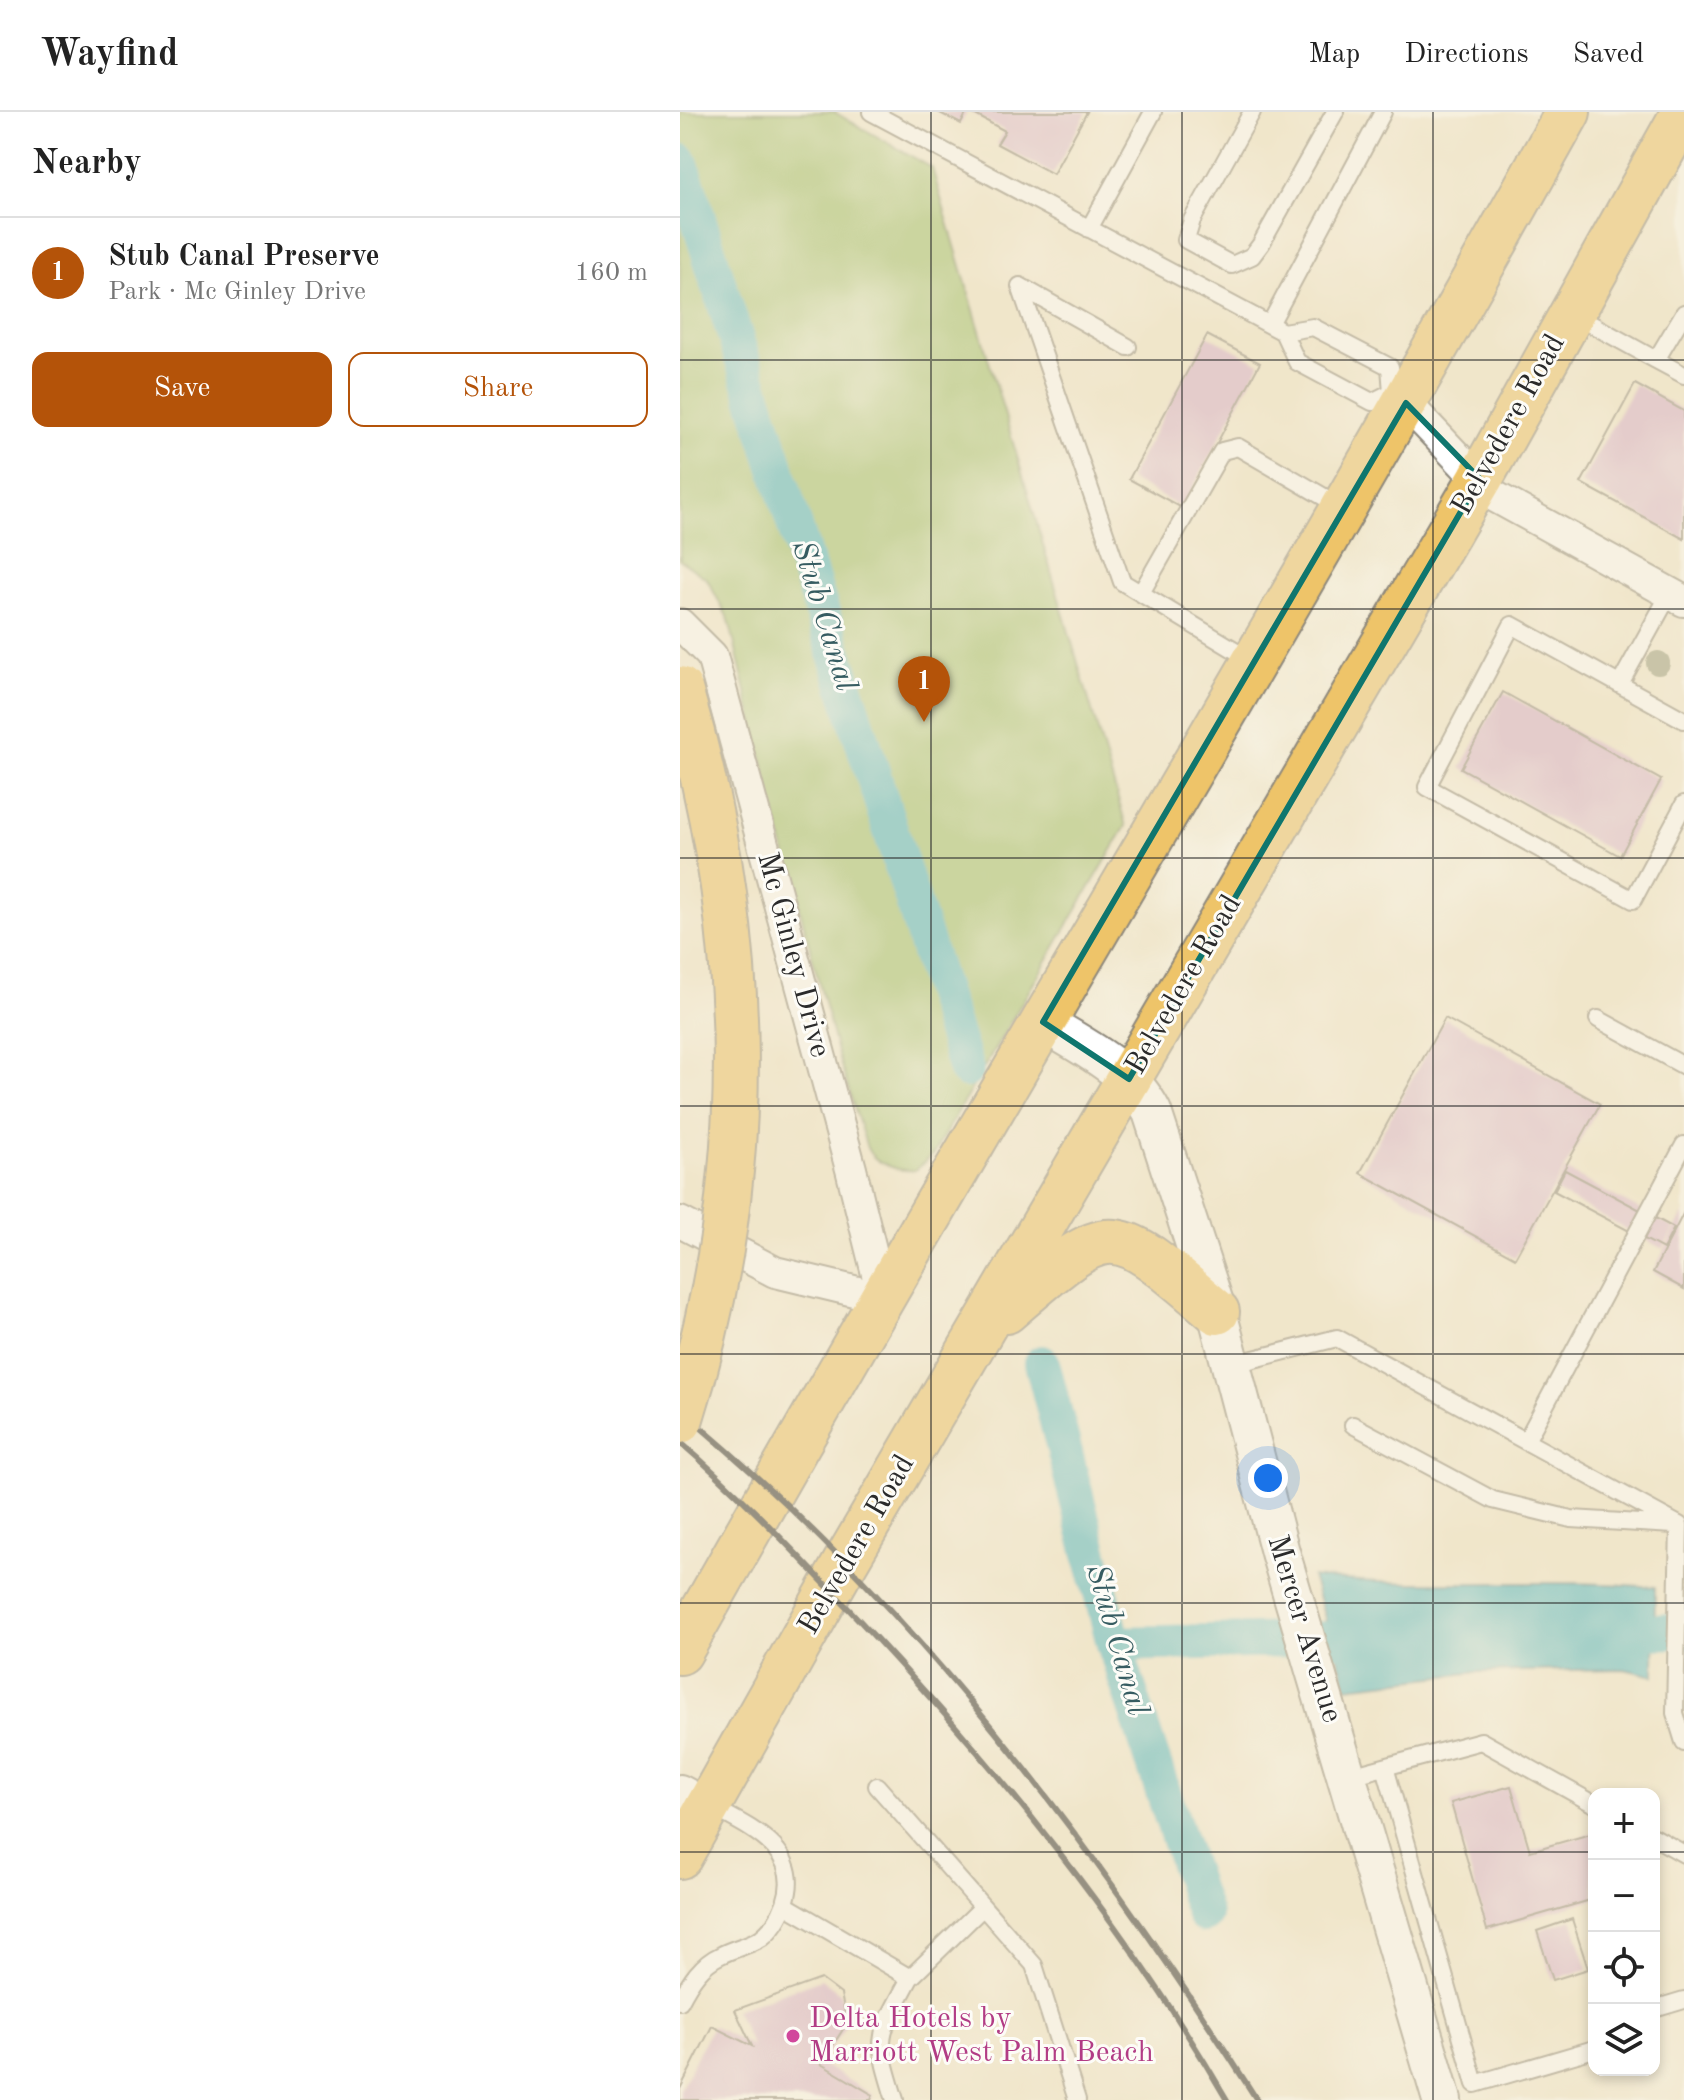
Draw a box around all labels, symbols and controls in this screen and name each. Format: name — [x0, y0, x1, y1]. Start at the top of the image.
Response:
text: Wayfind — [40, 36, 178, 74]
text: Map — [1308, 41, 1360, 69]
text: Directions — [1404, 41, 1529, 69]
text: Saved — [1573, 41, 1644, 69]
text: Nearby — [32, 147, 142, 181]
text: Stub Canal Preserve — [108, 242, 380, 272]
text: 1 — [50, 260, 66, 286]
text: 160 m — [575, 260, 648, 286]
text: Park · Mc Ginley Drive — [108, 279, 366, 305]
street label: Belvedere Road — [1447, 330, 1571, 520]
button: Save — [32, 352, 332, 427]
button: Share — [348, 352, 648, 427]
water label: Stub Canal — [785, 537, 861, 696]
pin: 1 — [898, 656, 950, 722]
street label: Mc Ginley Drive — [751, 849, 835, 1061]
street label: Belvedere Road — [1121, 890, 1247, 1080]
street label: Belvedere Road — [794, 1450, 920, 1640]
your location — [1248, 1458, 1288, 1498]
street label: Mercer Avenue — [1261, 1532, 1347, 1726]
water label: Stub Canal — [1079, 1561, 1153, 1720]
map controls — [1588, 1788, 1660, 2076]
button: + — [1588, 1788, 1660, 1860]
button: − — [1588, 1860, 1660, 1932]
button: locate — [1588, 1932, 1660, 2004]
place label: Delta Hotels by Marriott West Palm Beach — [809, 2004, 1154, 2068]
button: layers — [1588, 2004, 1660, 2076]
marker: Delta Hotels by Marriott West Palm Beach — [784, 2027, 802, 2045]

